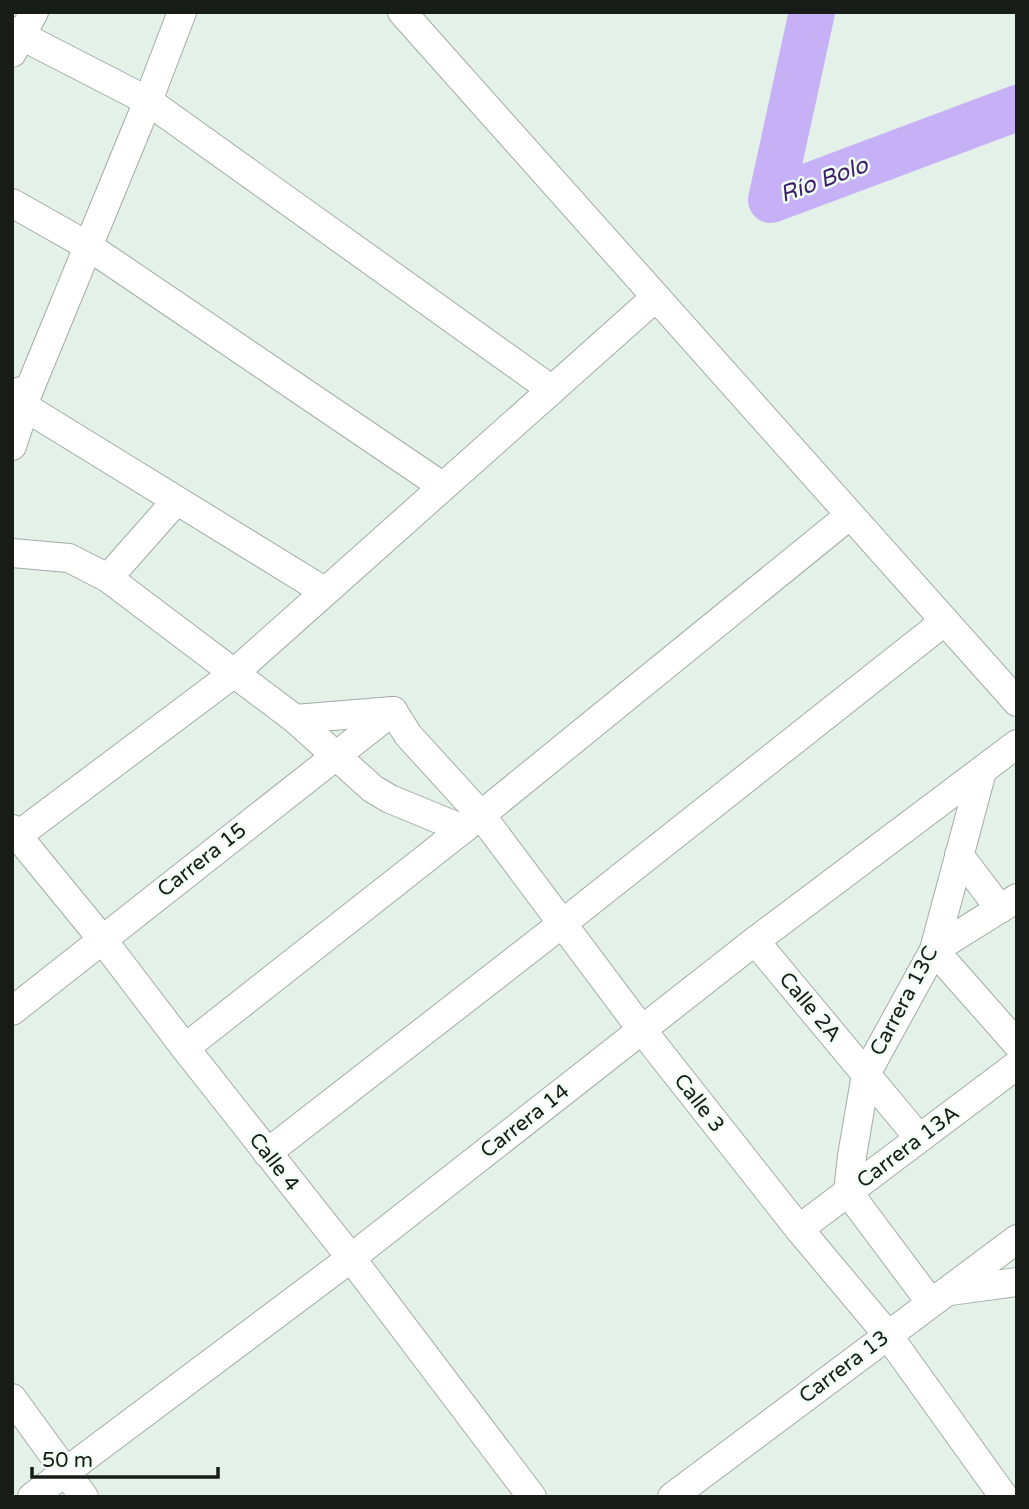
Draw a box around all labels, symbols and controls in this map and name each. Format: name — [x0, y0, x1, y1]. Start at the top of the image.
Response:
water label: Río Bolo — [776, 151, 873, 209]
street label: Carrera 15 — [153, 818, 251, 902]
street label: Carrera 13C — [865, 942, 943, 1060]
street label: Calle 2A — [774, 967, 846, 1047]
street label: Calle 3 — [668, 1069, 730, 1137]
street label: Carrera 14 — [476, 1079, 574, 1163]
street label: Carrera 13A — [852, 1100, 964, 1194]
street label: Calle 4 — [243, 1128, 305, 1196]
street label: Carrera 13 — [794, 1325, 894, 1409]
scale bar — [32, 1436, 217, 1480]
text: 50 m — [42, 1448, 93, 1473]

